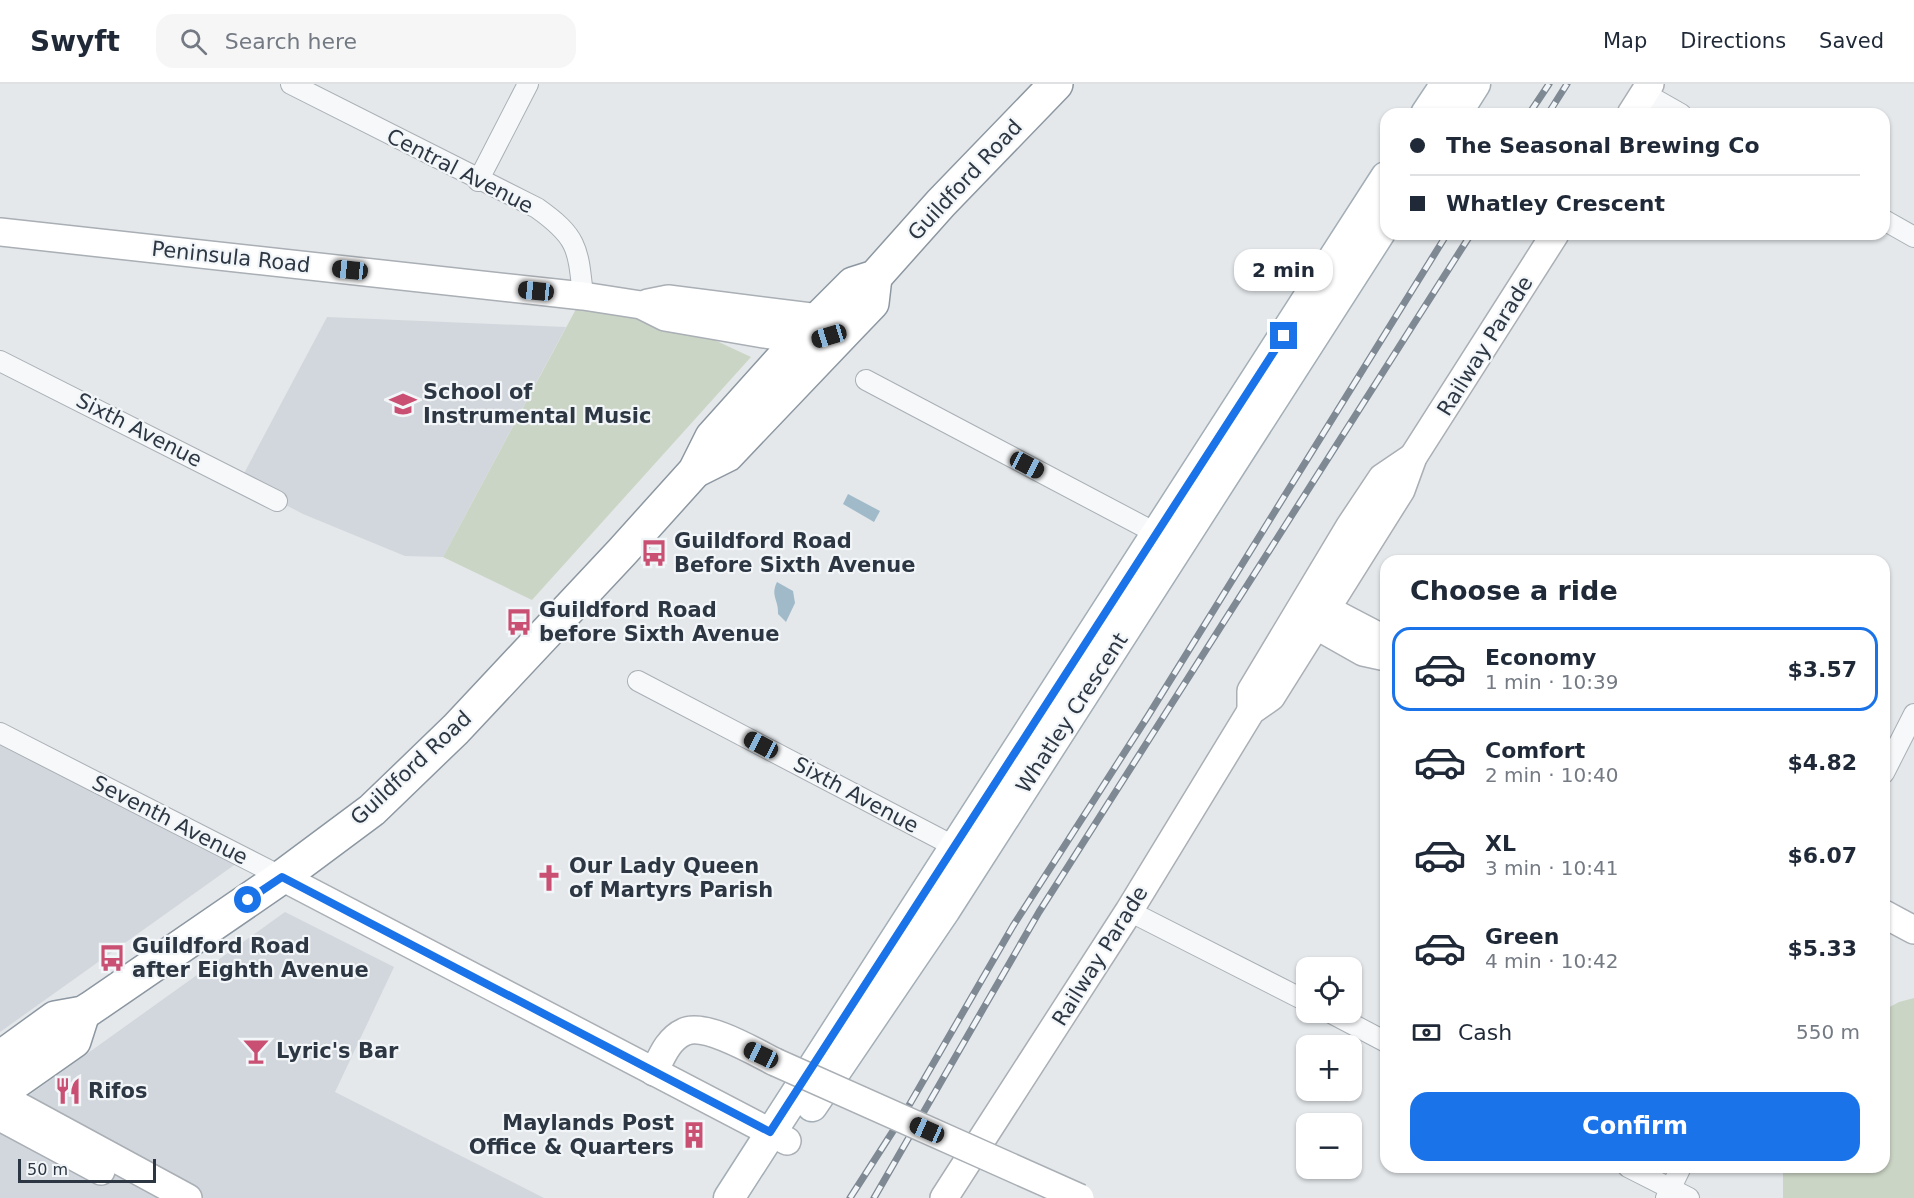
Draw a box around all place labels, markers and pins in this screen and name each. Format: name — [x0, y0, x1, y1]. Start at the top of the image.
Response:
place label: School of Instrumental Music — [423, 380, 651, 428]
school or university icon: School of Instrumental Music — [388, 389, 418, 419]
place label: Guildford Road Before Sixth Avenue — [674, 529, 915, 577]
bus stop icon: Guildford Road Before Sixth Avenue — [639, 538, 669, 568]
place label: Guildford Road before Sixth Avenue — [539, 598, 780, 646]
bus stop icon: Guildford Road before Sixth Avenue — [504, 607, 534, 637]
place label: Our Lady Queen of Martyrs Parish — [569, 854, 773, 902]
church icon: Our Lady Queen of Martyrs Parish — [534, 863, 564, 893]
place label: Guildford Road after Eighth Avenue — [132, 934, 369, 982]
bus stop icon: Guildford Road after Eighth Avenue — [97, 943, 127, 973]
bar icon: Lyric's Bar — [241, 1036, 271, 1066]
place label: Lyric's Bar — [276, 1039, 399, 1063]
restaurant icon: Rifos — [53, 1076, 83, 1106]
place label: Rifos — [88, 1079, 147, 1103]
place label: Maylands Post Office & Quarters — [469, 1111, 674, 1159]
building icon: Maylands Post Office & Quarters — [679, 1120, 709, 1150]

